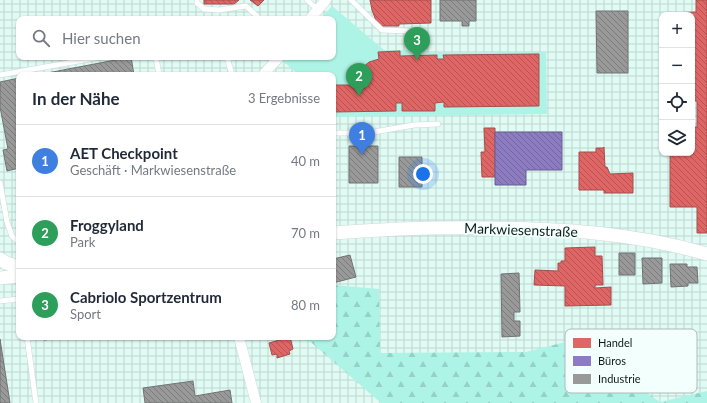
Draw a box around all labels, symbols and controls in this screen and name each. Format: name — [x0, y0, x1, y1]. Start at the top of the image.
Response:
map controls — [659, 12, 695, 156]
button: + — [659, 12, 695, 48]
search box — [16, 16, 336, 60]
icon: search — [30, 27, 52, 49]
pin: 3 — [404, 27, 430, 60]
text: Hier suchen — [62, 29, 141, 47]
button: − — [659, 48, 695, 84]
pin: 2 — [346, 63, 372, 96]
button: locate — [659, 84, 695, 120]
text: In der Nähe — [32, 88, 120, 109]
text: 3 Ergebnisse — [248, 90, 320, 106]
button: layers — [659, 120, 695, 156]
pin: 1 — [349, 122, 375, 155]
text: AET Checkpoint — [70, 144, 178, 162]
text: 1 — [41, 153, 49, 169]
text: 40 m — [291, 153, 320, 169]
text: Geschäft · Markwiesenstraße — [70, 162, 236, 178]
your location — [413, 164, 433, 184]
text: Froggyland — [70, 216, 144, 234]
street label: Markwiesenstraße — [464, 219, 578, 240]
text: 2 — [41, 225, 49, 241]
text: 70 m — [291, 225, 320, 241]
text: Park — [70, 234, 95, 250]
text: Cabriolo Sportzentrum — [70, 288, 222, 306]
text: 3 — [41, 297, 49, 313]
text: 80 m — [291, 297, 320, 313]
text: Sport — [70, 306, 101, 322]
legend — [565, 329, 697, 393]
text: Handel — [598, 336, 632, 349]
text: Büros — [598, 354, 626, 367]
text: Industrie — [598, 372, 641, 385]

